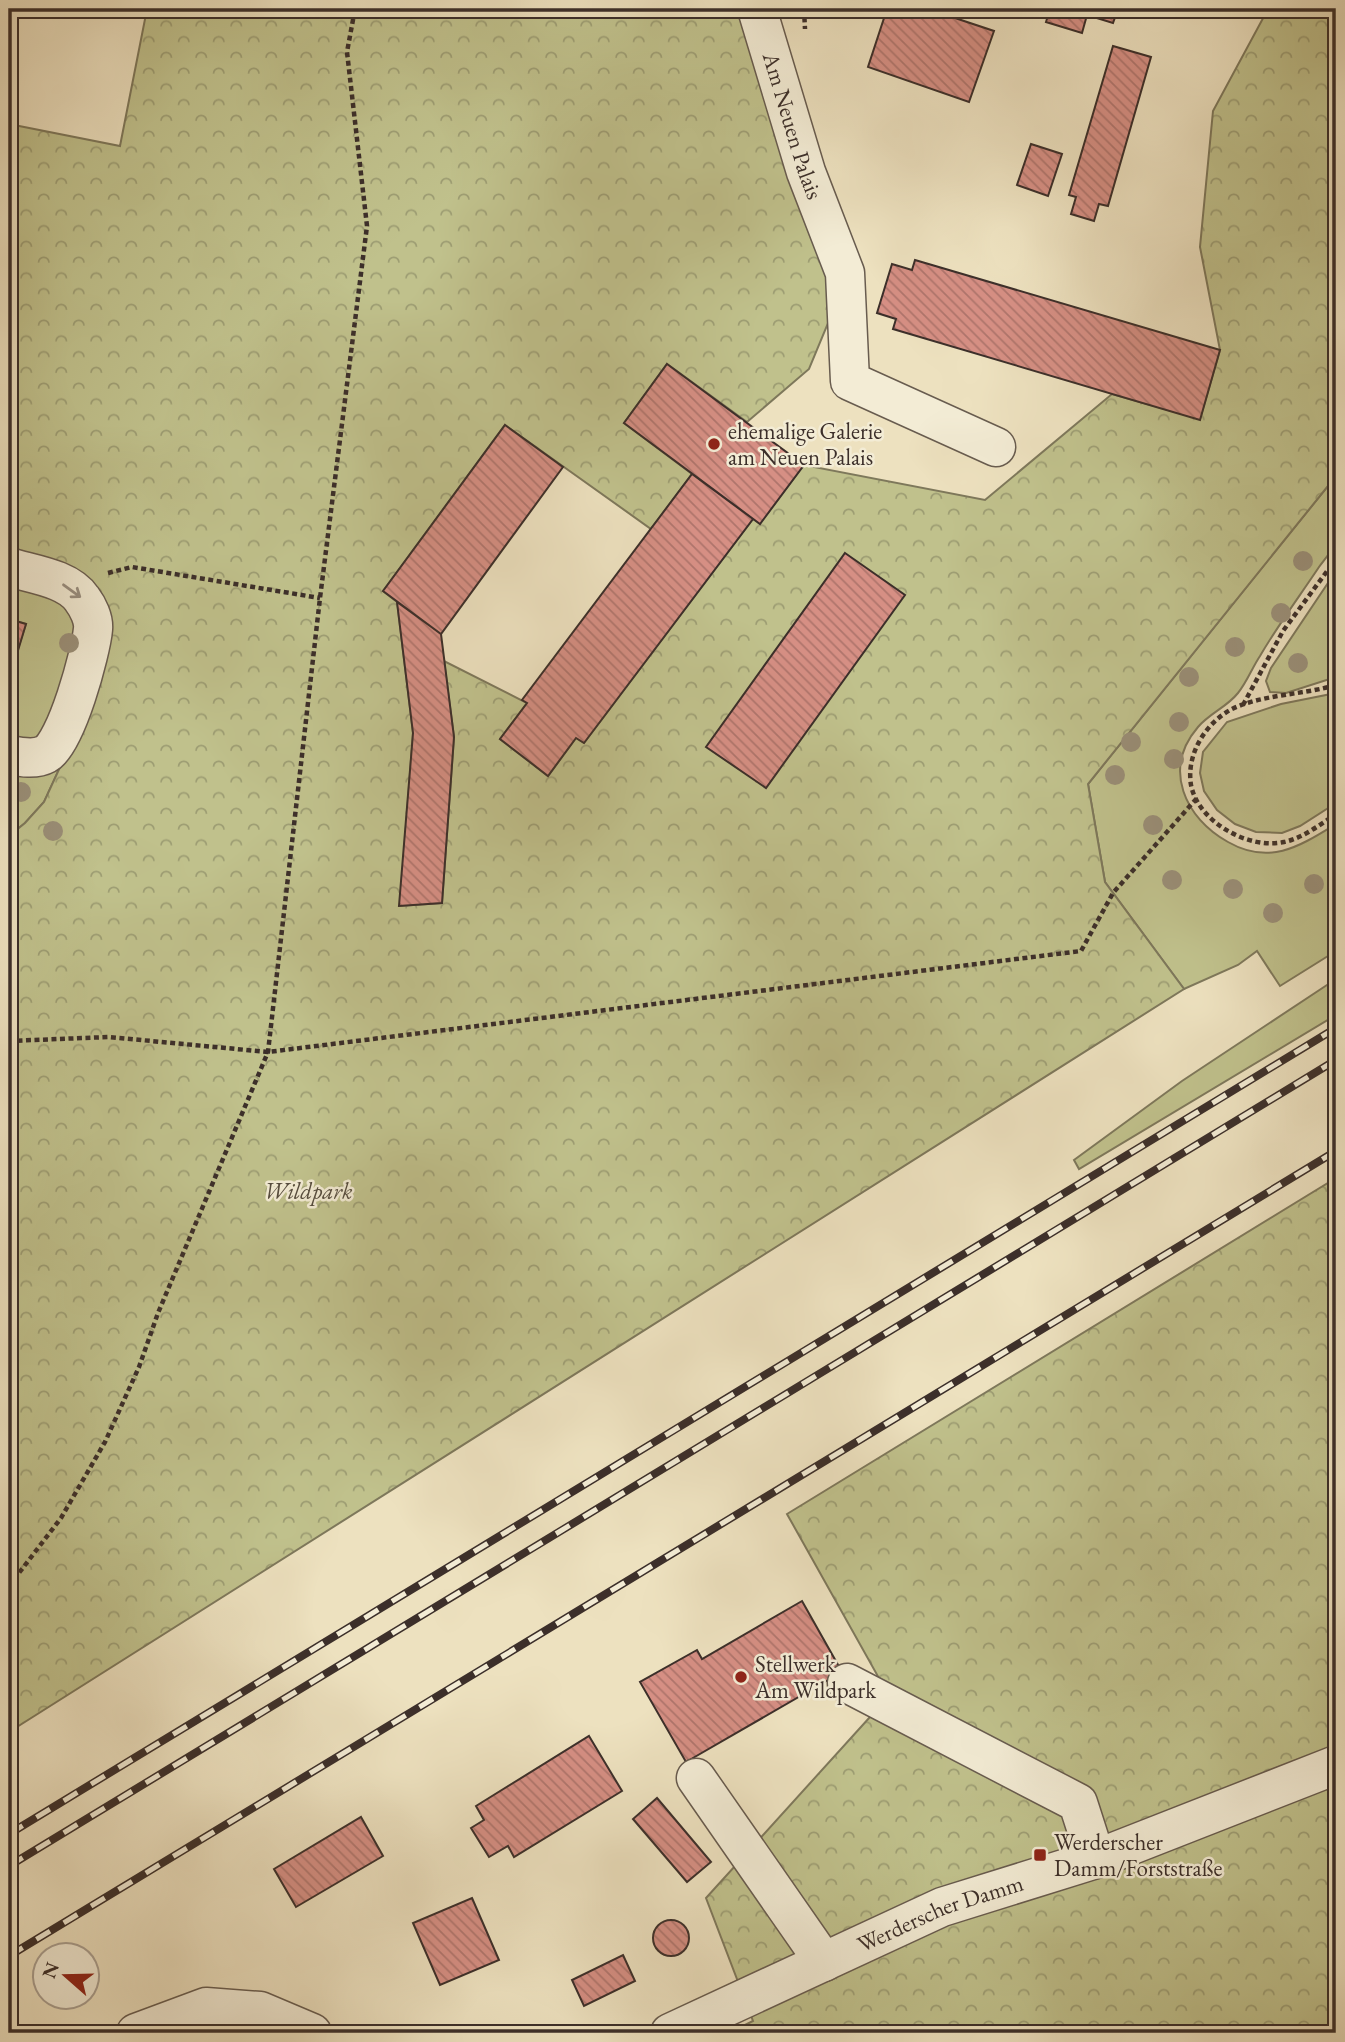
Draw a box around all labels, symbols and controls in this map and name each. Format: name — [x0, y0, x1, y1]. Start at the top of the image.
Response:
street label: Am Neuen Palais — [756, 48, 830, 203]
place label: ehemalige Galerie am Neuen Palais — [728, 416, 882, 472]
marker: ehemalige Galerie am Neuen Palais — [706, 436, 722, 452]
one-way arrow — [62, 584, 81, 598]
park label: Wildpark — [264, 1176, 353, 1206]
place label: Stellwerk Am Wildpark — [754, 1649, 877, 1705]
marker: Stellwerk Am Wildpark — [733, 1669, 749, 1685]
place label: Werderscher Damm/Forststraße — [1054, 1827, 1222, 1883]
marker: Werderscher Damm/Forststraße — [1032, 1847, 1048, 1863]
street label: Werderscher Damm — [852, 1868, 1027, 1959]
north arrow — [32, 1940, 102, 2010]
text: N — [36, 1958, 65, 1982]

